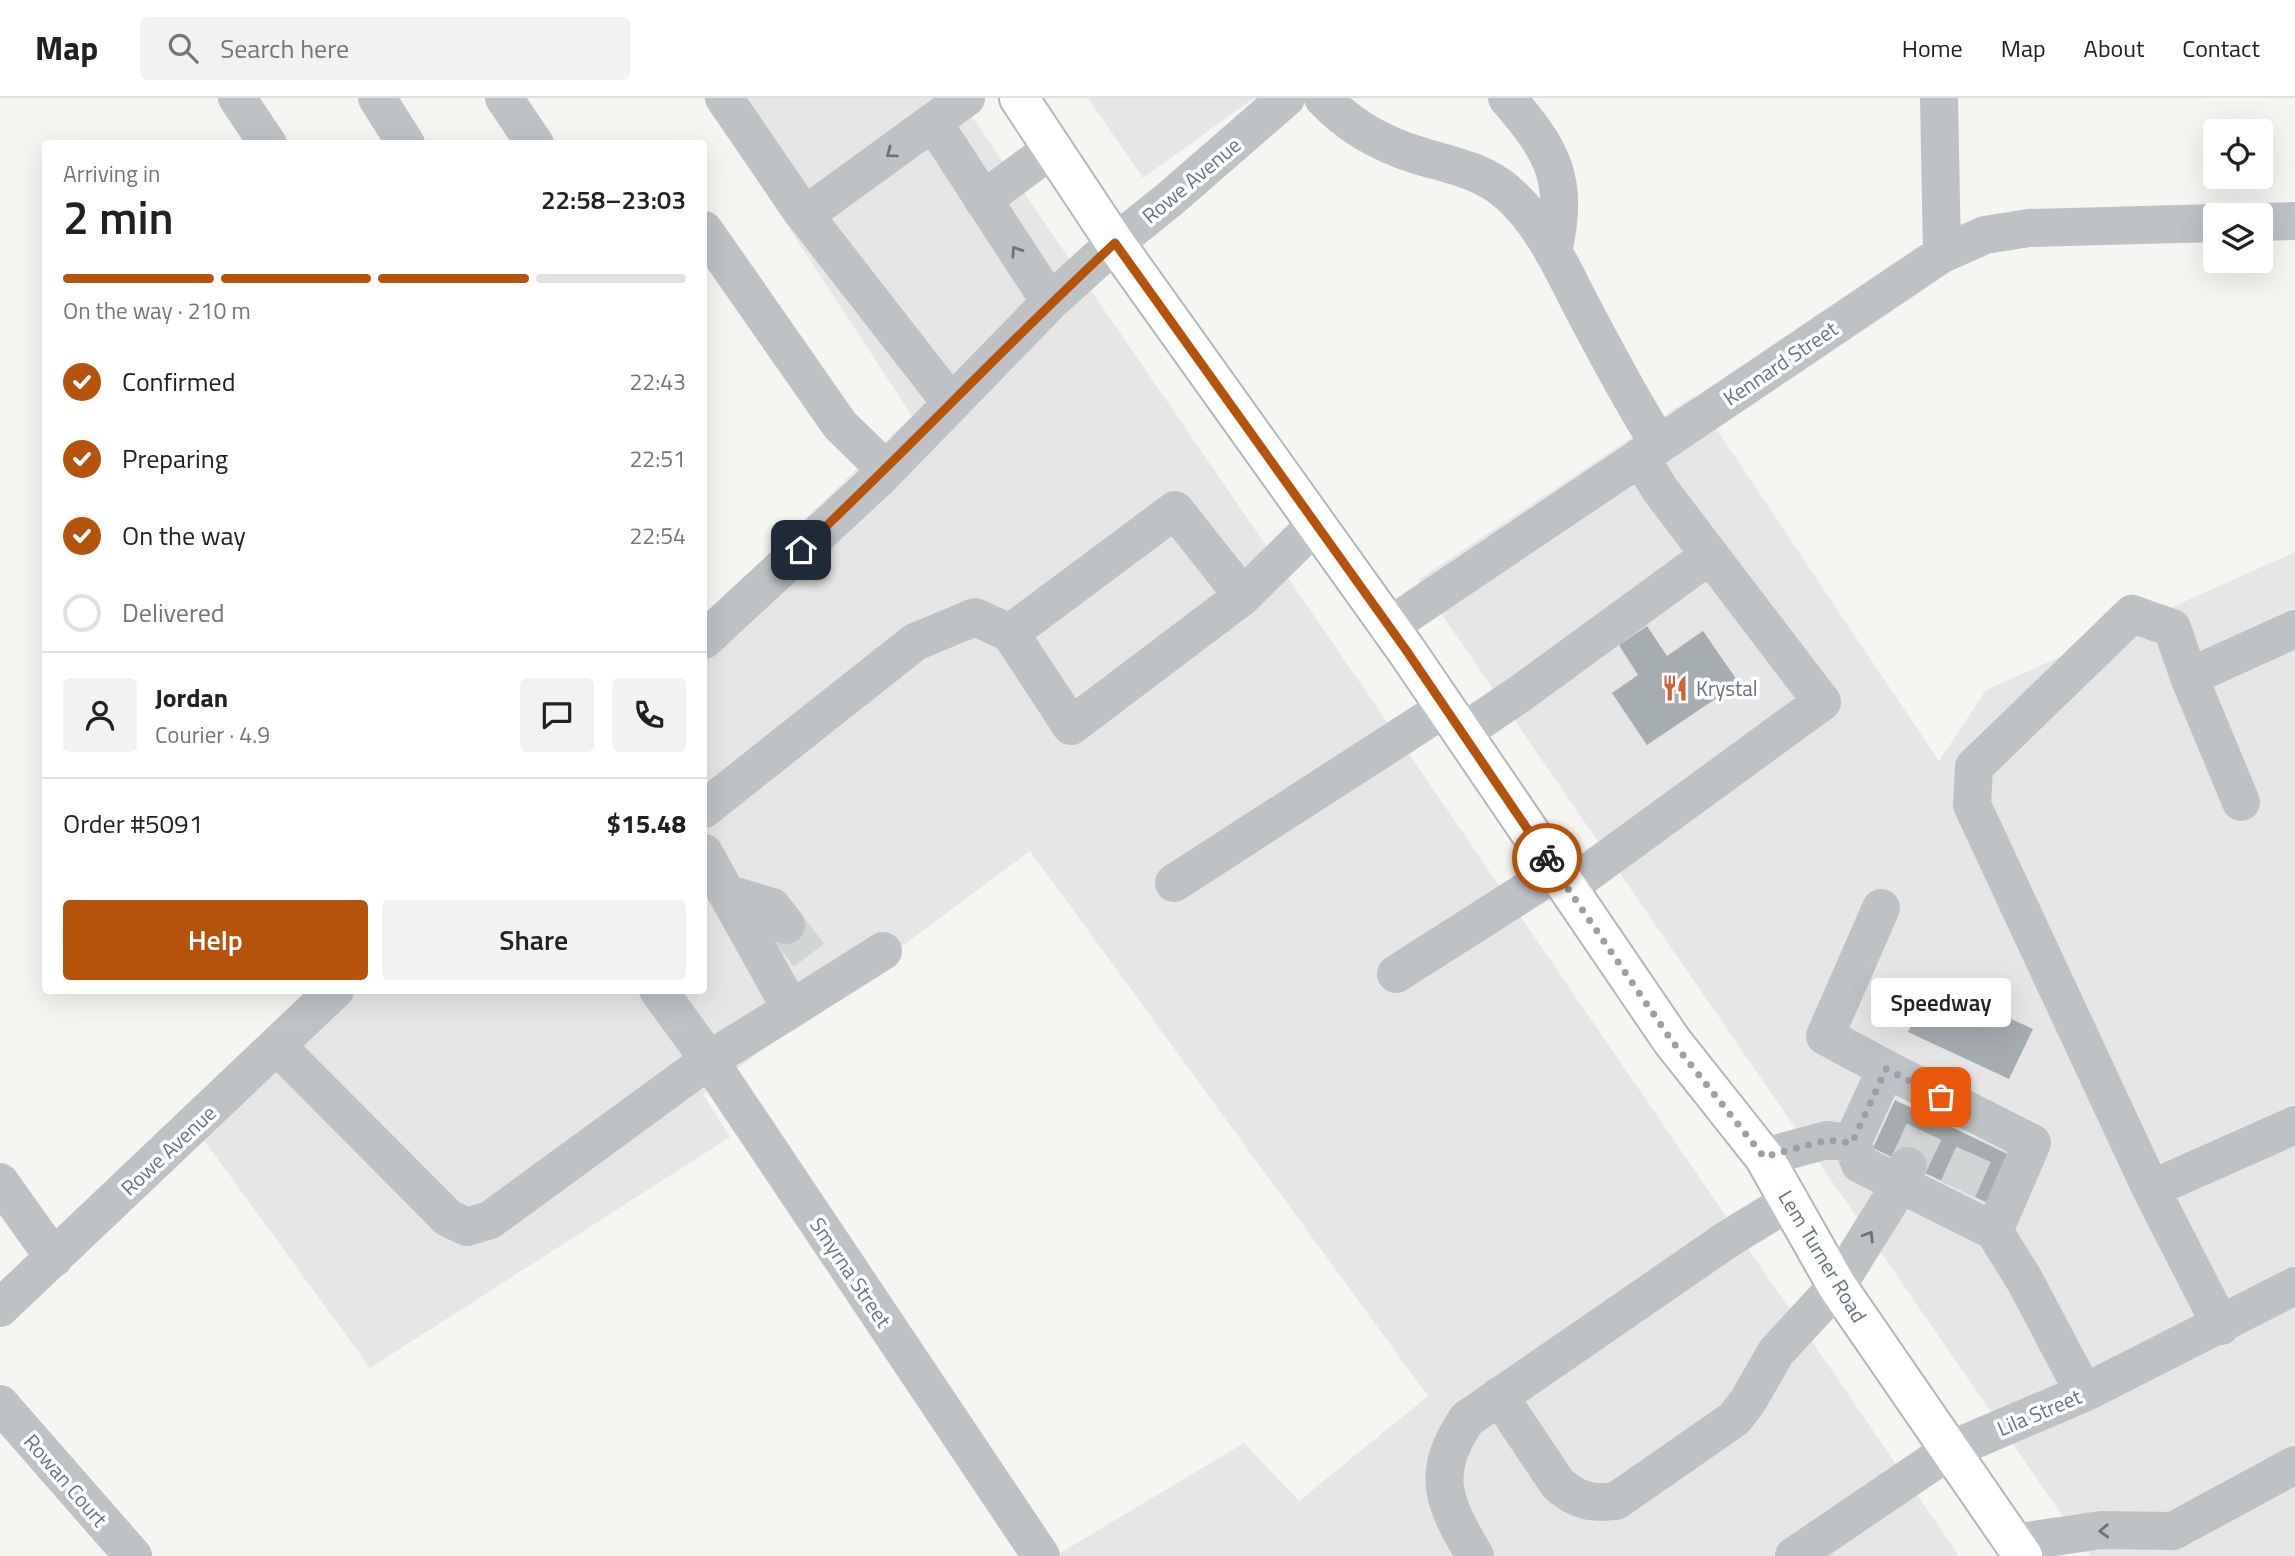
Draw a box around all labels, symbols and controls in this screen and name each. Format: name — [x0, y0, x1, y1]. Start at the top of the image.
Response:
search box — [140, 17, 630, 80]
text: Map — [35, 23, 98, 73]
icon: search — [164, 29, 202, 67]
text: Search here — [220, 29, 349, 68]
text: Home — [1902, 30, 1963, 66]
text: Map — [2001, 30, 2046, 66]
text: About — [2084, 30, 2144, 66]
text: Contact — [2182, 30, 2260, 66]
map controls — [2203, 119, 2273, 273]
button: locate — [2203, 119, 2273, 189]
street label: Rowe Avenue — [1135, 129, 1247, 231]
one-way arrow — [886, 145, 899, 157]
text: Arriving in — [63, 156, 160, 191]
text: 22:58–23:03 — [541, 180, 686, 219]
text: 2 min — [63, 182, 174, 252]
button: layers — [2203, 203, 2273, 273]
one-way arrow — [1012, 246, 1025, 259]
text: On the way · 210 m — [63, 293, 251, 328]
street label: Kennard Street — [1716, 312, 1844, 413]
text: Confirmed — [122, 362, 236, 401]
icon: check — [63, 363, 101, 401]
text: 22:43 — [629, 364, 686, 399]
text: Preparing — [122, 439, 228, 478]
icon: check — [63, 440, 101, 478]
text: 22:51 — [629, 441, 686, 476]
text: On the way — [122, 516, 246, 555]
icon: check — [63, 517, 101, 555]
text: 22:54 — [629, 518, 686, 553]
pin — [771, 520, 831, 580]
icon: home — [782, 531, 820, 569]
text: Delivered — [122, 593, 225, 632]
place label: Krystal — [1696, 672, 1758, 704]
restaurant icon: Krystal — [1660, 673, 1690, 703]
button: person — [63, 678, 137, 752]
text: Jordan — [155, 678, 228, 717]
button: chat — [520, 678, 594, 752]
button: phone — [612, 678, 686, 752]
text: Courier · 4.9 — [155, 717, 270, 752]
text: Order #5091 — [63, 804, 203, 843]
text: $15.48 — [607, 804, 686, 843]
courier — [1512, 823, 1582, 893]
icon: bike — [1528, 839, 1566, 877]
button: Help — [63, 900, 368, 980]
button: Share — [382, 900, 686, 980]
callout: Speedway — [1871, 978, 2011, 1027]
text: Speedway — [1890, 985, 1992, 1020]
pin — [1911, 1067, 1971, 1127]
icon: bag — [1922, 1078, 1960, 1116]
street label: Rowe Avenue — [113, 1097, 223, 1203]
street label: Lem Turner Road — [1771, 1184, 1875, 1328]
street label: Smyrna Street — [802, 1210, 900, 1334]
one-way arrow — [1860, 1231, 1873, 1244]
street label: Lila Street — [1992, 1380, 2087, 1444]
street label: Rowan Court — [16, 1426, 116, 1534]
one-way arrow — [2099, 1523, 2110, 1538]

